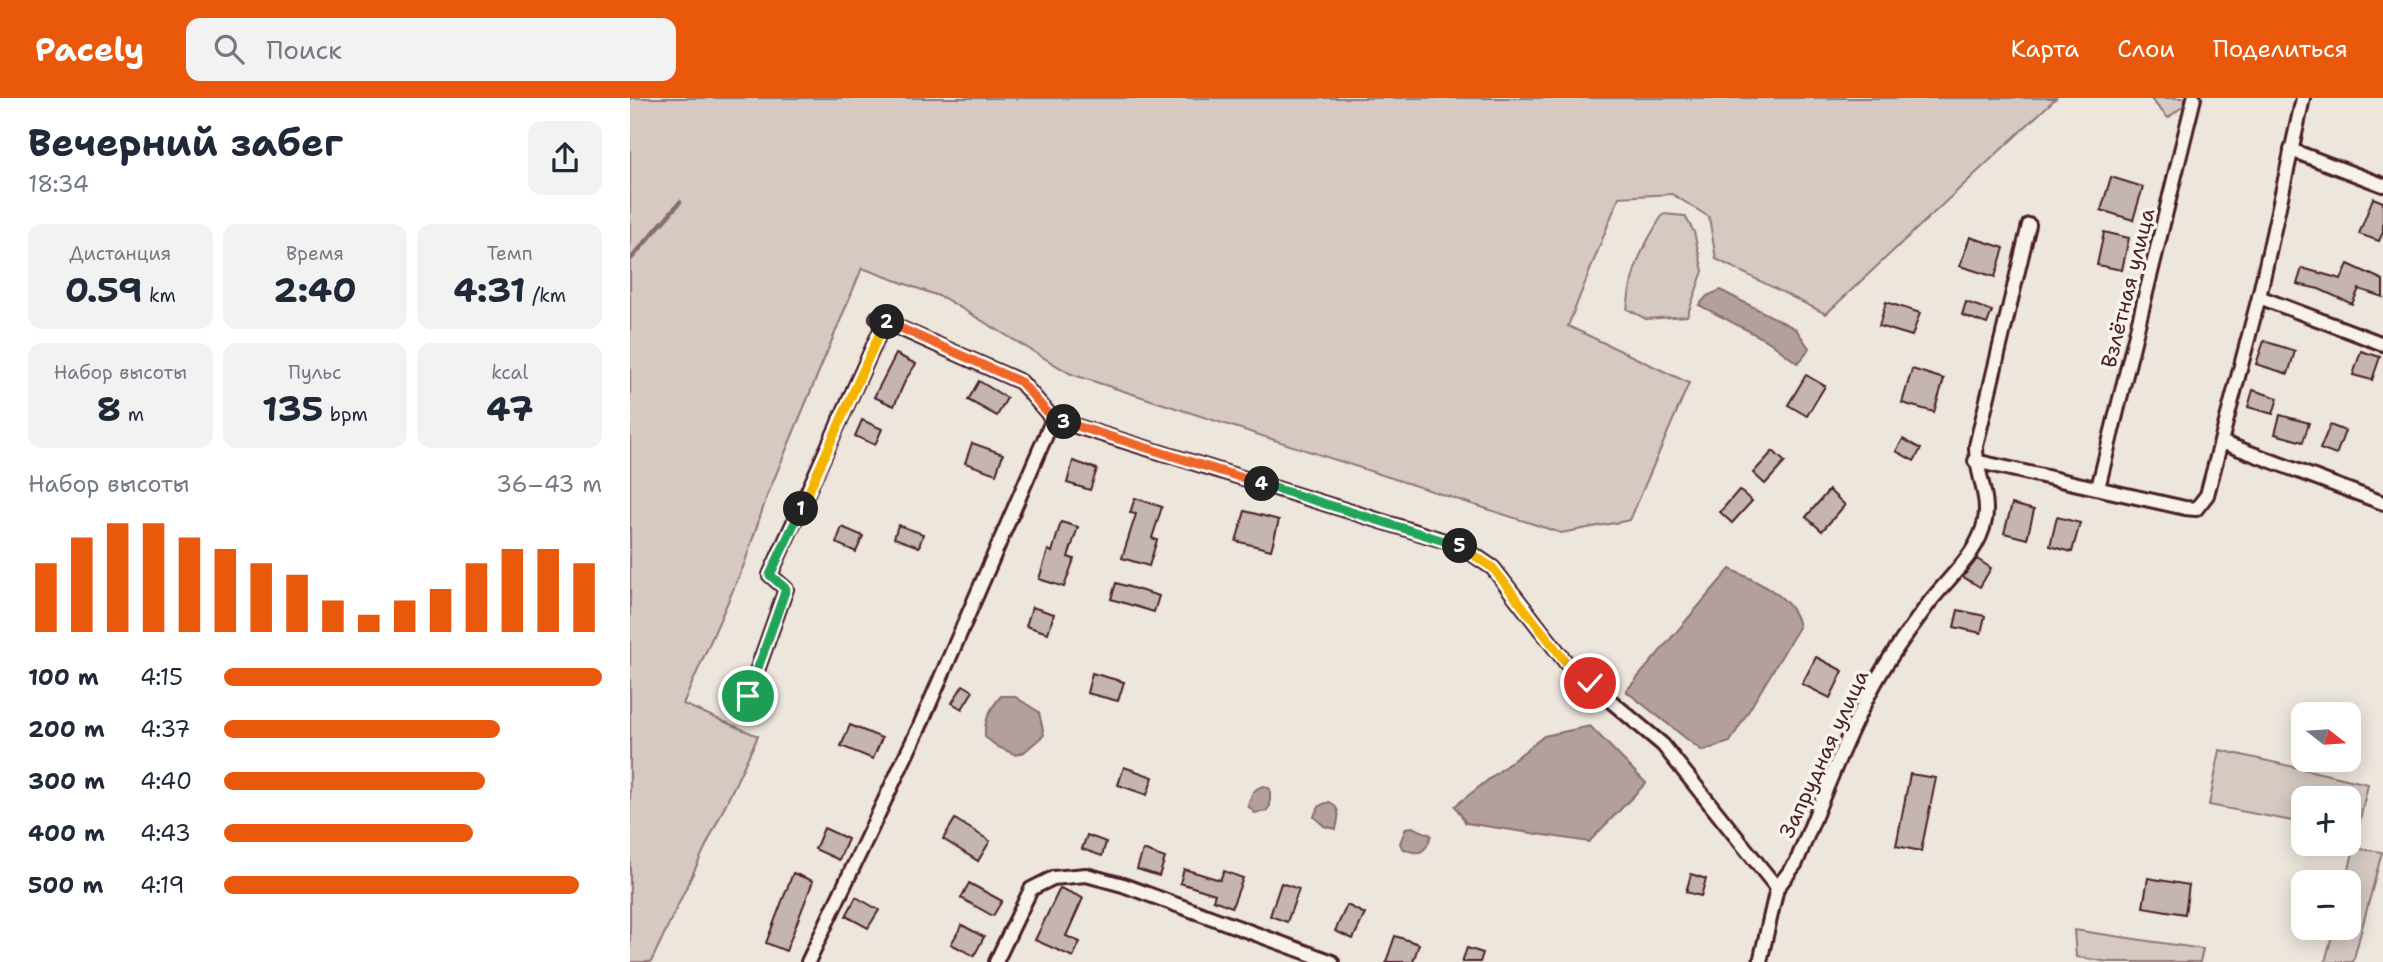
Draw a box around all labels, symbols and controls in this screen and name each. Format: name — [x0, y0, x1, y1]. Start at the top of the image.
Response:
search box — [186, 18, 676, 81]
text: Pacely — [35, 27, 144, 72]
icon: search — [210, 30, 248, 68]
text: Поиск — [266, 32, 342, 67]
text: Карта — [2011, 33, 2079, 65]
text: Слои — [2117, 33, 2175, 65]
text: Поделиться — [2213, 33, 2348, 65]
text: Вечерний забег — [28, 117, 343, 168]
button: share — [528, 121, 602, 195]
text: 18:34 — [28, 169, 89, 199]
street label: Взлётная улица — [2095, 205, 2161, 371]
text: Дистанция — [69, 241, 171, 266]
text: Время — [286, 241, 344, 266]
text: Темп — [487, 241, 533, 266]
text: 0.59 — [65, 266, 143, 313]
text: 2:40 — [273, 266, 357, 313]
text: 4:31 — [453, 266, 526, 313]
text: km — [143, 283, 176, 308]
text: /km — [526, 283, 566, 308]
pin: 2 — [870, 304, 904, 340]
text: 2 — [880, 309, 893, 334]
text: Набор высоты — [54, 360, 187, 385]
text: Пульс — [288, 360, 342, 385]
text: kcal — [491, 360, 528, 385]
text: 8 — [97, 385, 121, 432]
text: 135 — [262, 385, 323, 432]
text: 47 — [486, 385, 533, 432]
text: m — [121, 402, 144, 427]
text: bpm — [323, 402, 368, 427]
pin: 3 — [1046, 404, 1082, 440]
text: 3 — [1057, 409, 1070, 434]
pin: 4 — [1244, 466, 1280, 502]
text: Набор высоты — [28, 469, 189, 499]
text: 36–43 m — [496, 469, 602, 499]
text: 4 — [1255, 471, 1268, 496]
pin: 1 — [784, 492, 818, 526]
text: 1 — [796, 496, 805, 521]
pin: 5 — [1442, 528, 1478, 564]
text: 5 — [1454, 533, 1465, 558]
pin — [1560, 653, 1620, 713]
text: 100 m — [28, 662, 99, 692]
text: 4:15 — [140, 662, 183, 692]
icon: check — [1571, 664, 1609, 702]
pin — [718, 666, 778, 726]
street label: Запрудная улица — [1773, 666, 1875, 842]
icon: arrive — [729, 677, 767, 715]
north arrow — [2291, 702, 2361, 772]
map controls — [2291, 702, 2361, 940]
text: 200 m — [28, 714, 105, 744]
text: 4:37 — [140, 714, 190, 744]
text: 300 m — [28, 766, 105, 796]
text: 4:40 — [140, 766, 192, 796]
button: + — [2291, 786, 2361, 856]
text: 400 m — [28, 818, 105, 848]
text: 4:43 — [140, 818, 191, 848]
text: 500 m — [28, 870, 103, 900]
text: 4:19 — [140, 870, 185, 900]
button: − — [2291, 870, 2361, 940]

